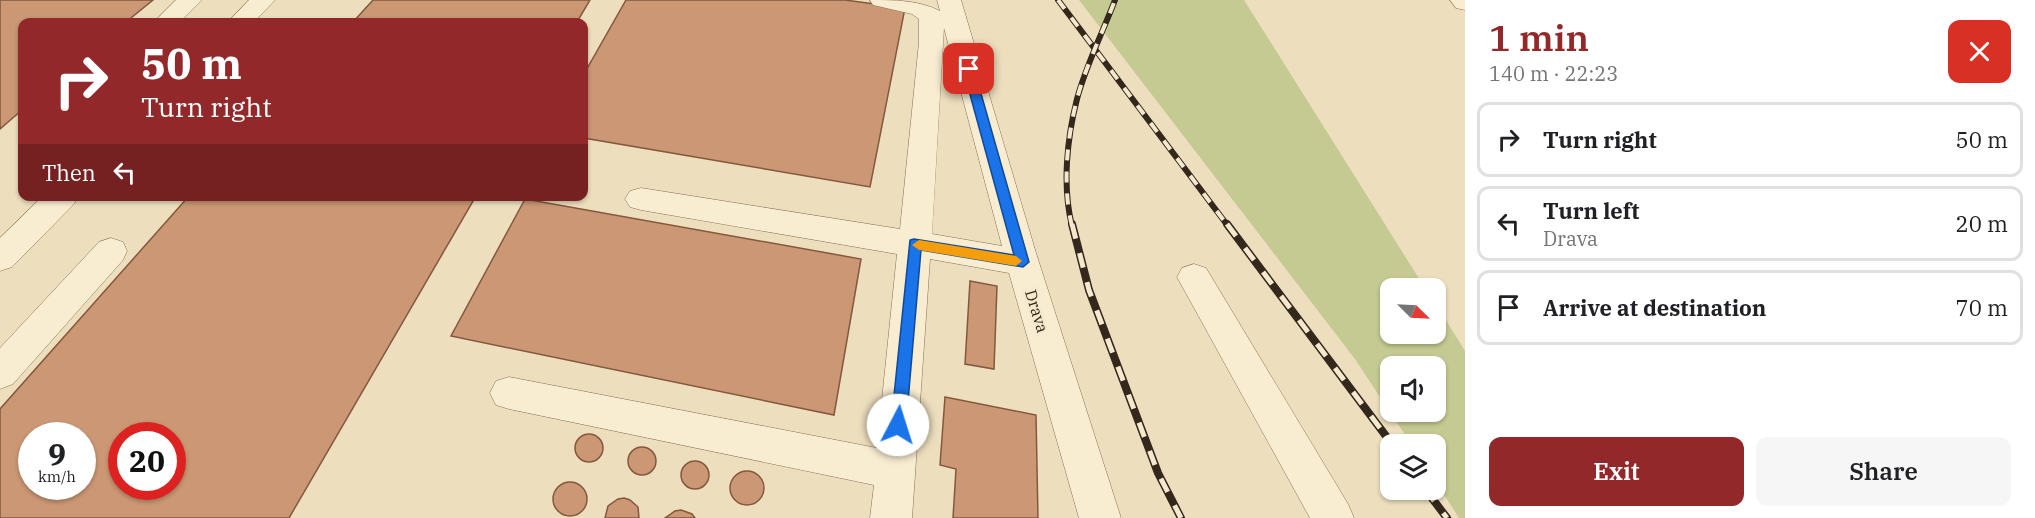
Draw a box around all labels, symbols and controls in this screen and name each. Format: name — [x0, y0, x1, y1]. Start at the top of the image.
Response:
text: 1 min — [1489, 14, 1589, 61]
button: close — [1948, 20, 2011, 83]
text: 50 m — [141, 36, 242, 91]
icon: right — [42, 42, 120, 120]
pin — [943, 43, 994, 94]
icon: arrive — [952, 52, 985, 85]
text: 140 m · 22:23 — [1489, 60, 1618, 87]
text: Turn right — [141, 89, 272, 124]
icon: right — [1492, 123, 1525, 156]
text: Turn right — [1543, 125, 1657, 154]
text: 50 m — [1956, 125, 2008, 154]
icon: left — [108, 156, 141, 189]
text: Then — [42, 158, 96, 187]
text: Turn left — [1543, 196, 1639, 225]
icon: left — [1492, 207, 1525, 240]
text: 20 m — [1956, 209, 2008, 238]
text: Drava — [1543, 225, 1598, 252]
north arrow — [1380, 278, 1446, 344]
map controls — [1380, 278, 1446, 500]
street label: Drava — [1021, 287, 1053, 335]
icon: arrive — [1492, 291, 1525, 324]
text: Arrive at destination — [1543, 293, 1766, 322]
text: 70 m — [1956, 293, 2008, 322]
button: sound — [1380, 356, 1446, 422]
position arrow — [866, 393, 930, 457]
speed limit sign: 20 — [108, 422, 186, 500]
text: 9 — [48, 434, 66, 473]
button: layers — [1380, 434, 1446, 500]
button: Exit — [1489, 437, 1744, 506]
button: Share — [1756, 437, 2011, 506]
text: km/h — [38, 467, 76, 486]

